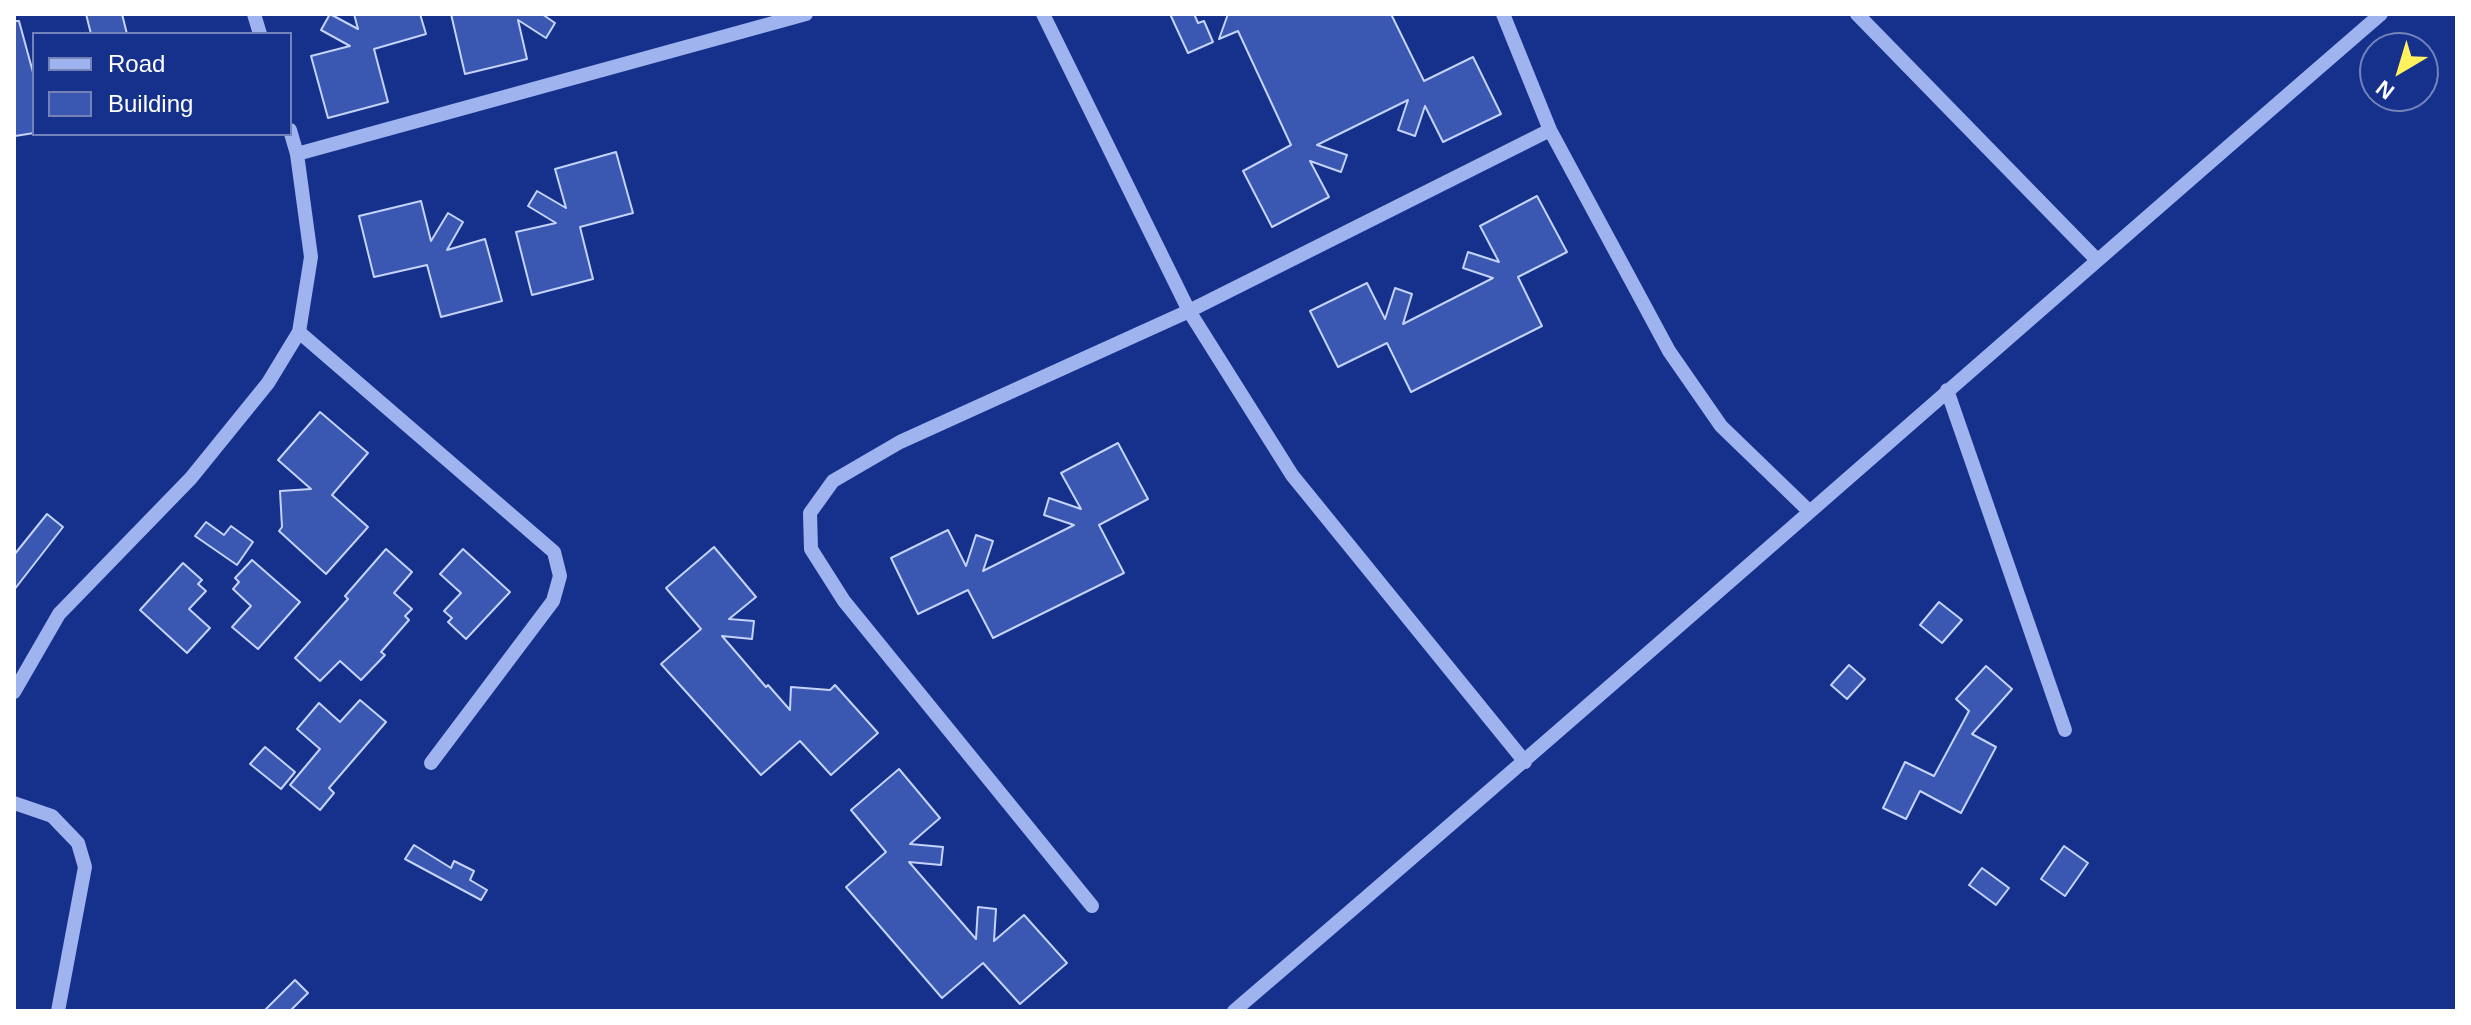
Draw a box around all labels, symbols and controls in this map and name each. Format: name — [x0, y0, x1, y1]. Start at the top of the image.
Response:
legend — [32, 32, 292, 136]
north arrow — [2359, 32, 2439, 112]
text: Road — [108, 50, 165, 77]
text: N — [2371, 75, 2399, 104]
text: Building — [108, 90, 193, 117]

